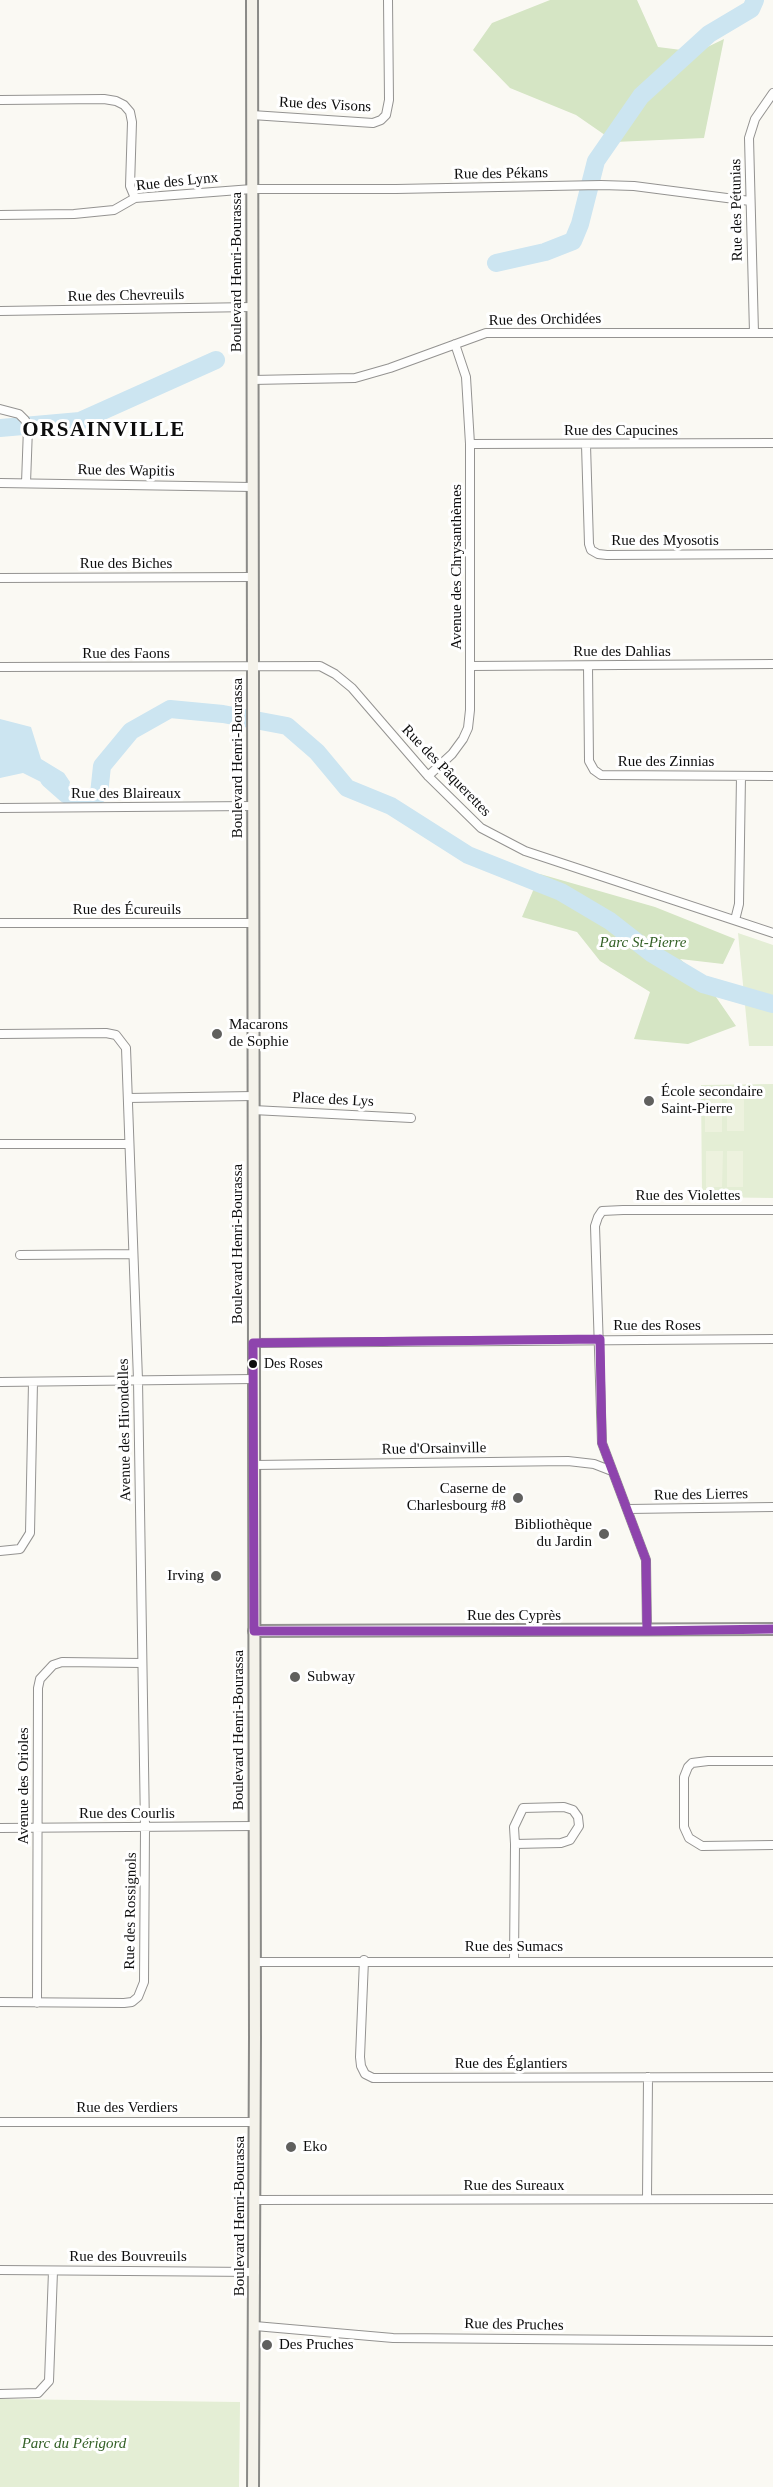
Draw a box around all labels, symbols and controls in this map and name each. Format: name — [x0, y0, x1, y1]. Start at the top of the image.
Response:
street label: Rue des Visons — [278, 94, 372, 116]
street label: Rue des Pétunias — [727, 159, 747, 261]
street label: Rue des Pékans — [454, 164, 548, 184]
street label: Rue des Lynx — [135, 169, 219, 195]
street label: Boulevard Henri-Bourassa — [228, 192, 246, 352]
street label: Rue des Chevreuils — [68, 286, 184, 306]
street label: Rue des Orchidées — [489, 310, 601, 330]
district label: ORSAINVILLE — [22, 418, 186, 444]
street label: Rue des Capucines — [564, 422, 678, 440]
street label: Rue des Wapitis — [77, 461, 175, 481]
street label: Avenue des Chrysanthèmes — [448, 484, 466, 650]
street label: Rue des Myosotis — [611, 532, 719, 550]
street label: Rue des Biches — [80, 555, 172, 573]
street label: Rue des Dahlias — [573, 643, 671, 661]
street label: Rue des Faons — [82, 645, 170, 663]
street label: Boulevard Henri-Bourassa — [229, 678, 247, 838]
street label: Rue des Pâquerettes — [398, 721, 494, 821]
street label: Rue des Zinnias — [618, 753, 714, 771]
street label: Rue des Blaireaux — [71, 785, 181, 803]
street label: Rue des Écureuils — [73, 901, 181, 919]
park label: Parc St-Pierre — [600, 934, 686, 952]
place label: Macarons de Sophie — [229, 1016, 289, 1051]
marker: Macarons de Sophie — [210, 1027, 224, 1041]
place label: École secondaire Saint-Pierre — [661, 1083, 763, 1118]
street label: Place des Lys — [292, 1089, 374, 1111]
marker: École secondaire Saint-Pierre — [642, 1094, 656, 1108]
street label: Boulevard Henri-Bourassa — [229, 1164, 247, 1324]
street label: Rue des Violettes — [636, 1187, 740, 1205]
street label: Rue des Roses — [613, 1317, 701, 1335]
place label: Des Roses — [264, 1356, 323, 1372]
street label: Avenue des Hirondelles — [115, 1358, 135, 1502]
marker: Des Roses — [247, 1358, 259, 1370]
street label: Rue d'Orsainville — [381, 1439, 487, 1459]
place label: Caserne de Charlesbourg #8 — [407, 1480, 506, 1515]
street label: Rue des Lierres — [654, 1485, 748, 1505]
marker: Caserne de Charlesbourg #8 — [511, 1491, 525, 1505]
place label: Bibliothèque du Jardin — [515, 1516, 592, 1551]
marker: Bibliothèque du Jardin — [597, 1527, 611, 1541]
place label: Irving — [167, 1567, 204, 1585]
marker: Irving — [209, 1569, 223, 1583]
street label: Rue des Cyprès — [467, 1607, 561, 1625]
street label: Boulevard Henri-Bourassa — [230, 1650, 248, 1810]
place label: Subway — [307, 1668, 355, 1686]
marker: Subway — [288, 1670, 302, 1684]
street label: Avenue des Orioles — [15, 1727, 33, 1845]
street label: Rue des Courlis — [79, 1805, 175, 1823]
street label: Rue des Rossignols — [121, 1852, 141, 1970]
street label: Rue des Sumacs — [465, 1938, 563, 1956]
street label: Rue des Églantiers — [455, 2055, 567, 2073]
street label: Rue des Verdiers — [76, 2099, 178, 2117]
street label: Boulevard Henri-Bourassa — [231, 2136, 249, 2296]
place label: Eko — [303, 2138, 327, 2156]
marker: Eko — [284, 2140, 298, 2154]
street label: Rue des Sureaux — [464, 2177, 564, 2195]
street label: Rue des Bouvreuils — [69, 2248, 187, 2266]
street label: Rue des Pruches — [464, 2315, 564, 2335]
place label: Des Pruches — [279, 2336, 354, 2354]
marker: Des Pruches — [260, 2338, 274, 2352]
park label: Parc du Périgord — [22, 2435, 126, 2453]

